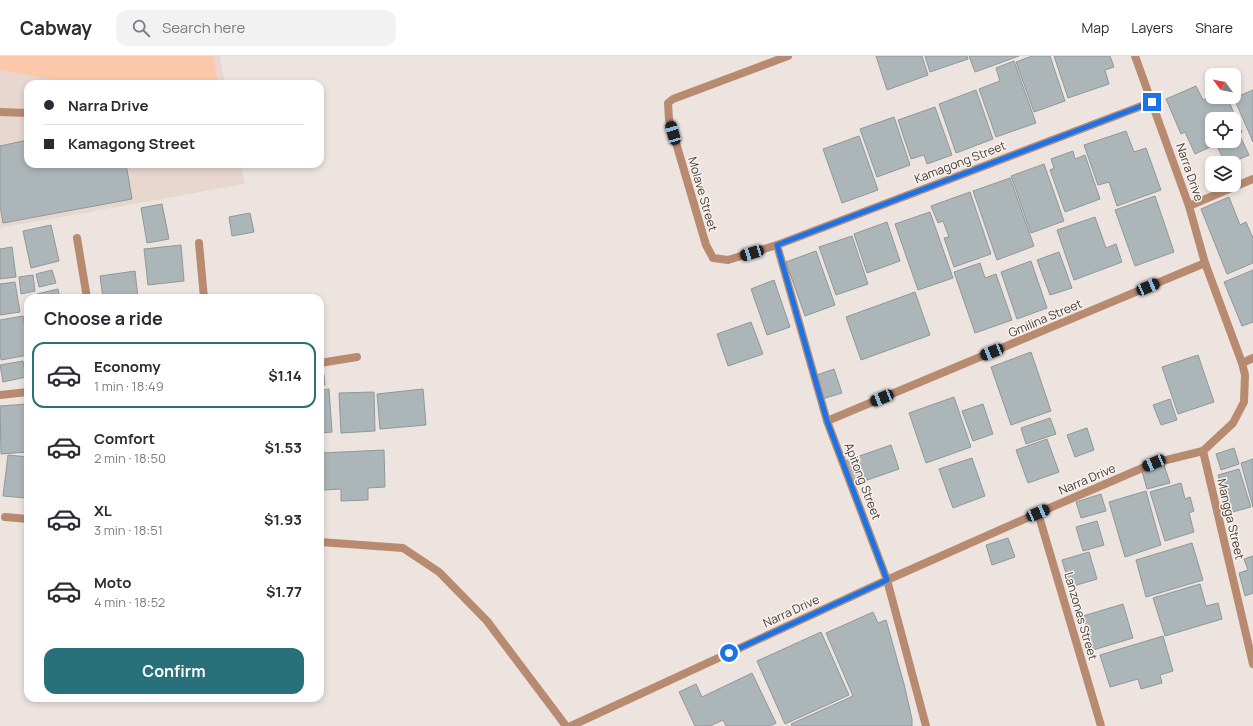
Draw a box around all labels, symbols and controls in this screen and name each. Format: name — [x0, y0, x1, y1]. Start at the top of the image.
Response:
search box — [116, 10, 396, 46]
text: Cabway — [20, 15, 92, 41]
icon: search — [130, 17, 152, 39]
text: Search here — [162, 17, 245, 38]
text: Map — [1081, 18, 1109, 37]
text: Layers — [1131, 18, 1173, 37]
text: Share — [1195, 18, 1233, 37]
north arrow — [1205, 68, 1241, 104]
map controls — [1205, 68, 1241, 192]
route end — [1143, 93, 1161, 111]
text: Narra Drive — [68, 95, 149, 116]
button: locate — [1205, 112, 1241, 148]
car — [664, 120, 682, 146]
text: Kamagong Street — [68, 133, 195, 154]
street label: Kamagong Street — [912, 137, 1008, 187]
street label: Narra Drive — [1172, 141, 1208, 203]
street label: Molave Street — [684, 155, 722, 233]
button: layers — [1205, 156, 1241, 192]
car — [739, 244, 765, 262]
car — [1135, 277, 1161, 297]
street label: Gmilina Street — [1006, 295, 1085, 341]
text: Choose a ride — [44, 306, 163, 330]
car — [979, 342, 1005, 362]
text: Economy — [94, 356, 161, 377]
icon: car — [46, 357, 82, 393]
text: $1.14 — [268, 365, 302, 386]
text: 1 min · 18:49 — [94, 377, 164, 395]
car — [869, 388, 895, 408]
text: Comfort — [94, 428, 155, 449]
icon: car — [46, 429, 82, 465]
text: $1.53 — [265, 437, 302, 458]
street label: Apitong Street — [841, 440, 886, 522]
text: 2 min · 18:50 — [94, 449, 166, 467]
car — [1141, 453, 1167, 473]
street label: Narra Drive — [1056, 459, 1118, 499]
street label: Mangga Street — [1213, 477, 1249, 561]
text: XL — [94, 500, 112, 521]
icon: car — [46, 501, 82, 537]
car — [1025, 503, 1051, 523]
text: $1.93 — [264, 509, 302, 530]
text: 3 min · 18:51 — [94, 521, 163, 539]
street label: Lanzones Street — [1060, 570, 1102, 662]
text: Moto — [94, 572, 131, 593]
icon: car — [46, 573, 82, 609]
text: $1.77 — [266, 581, 302, 602]
street label: Narra Drive — [760, 591, 822, 631]
text: 4 min · 18:52 — [94, 593, 165, 611]
route start — [720, 644, 738, 662]
button: Confirm — [44, 648, 304, 694]

